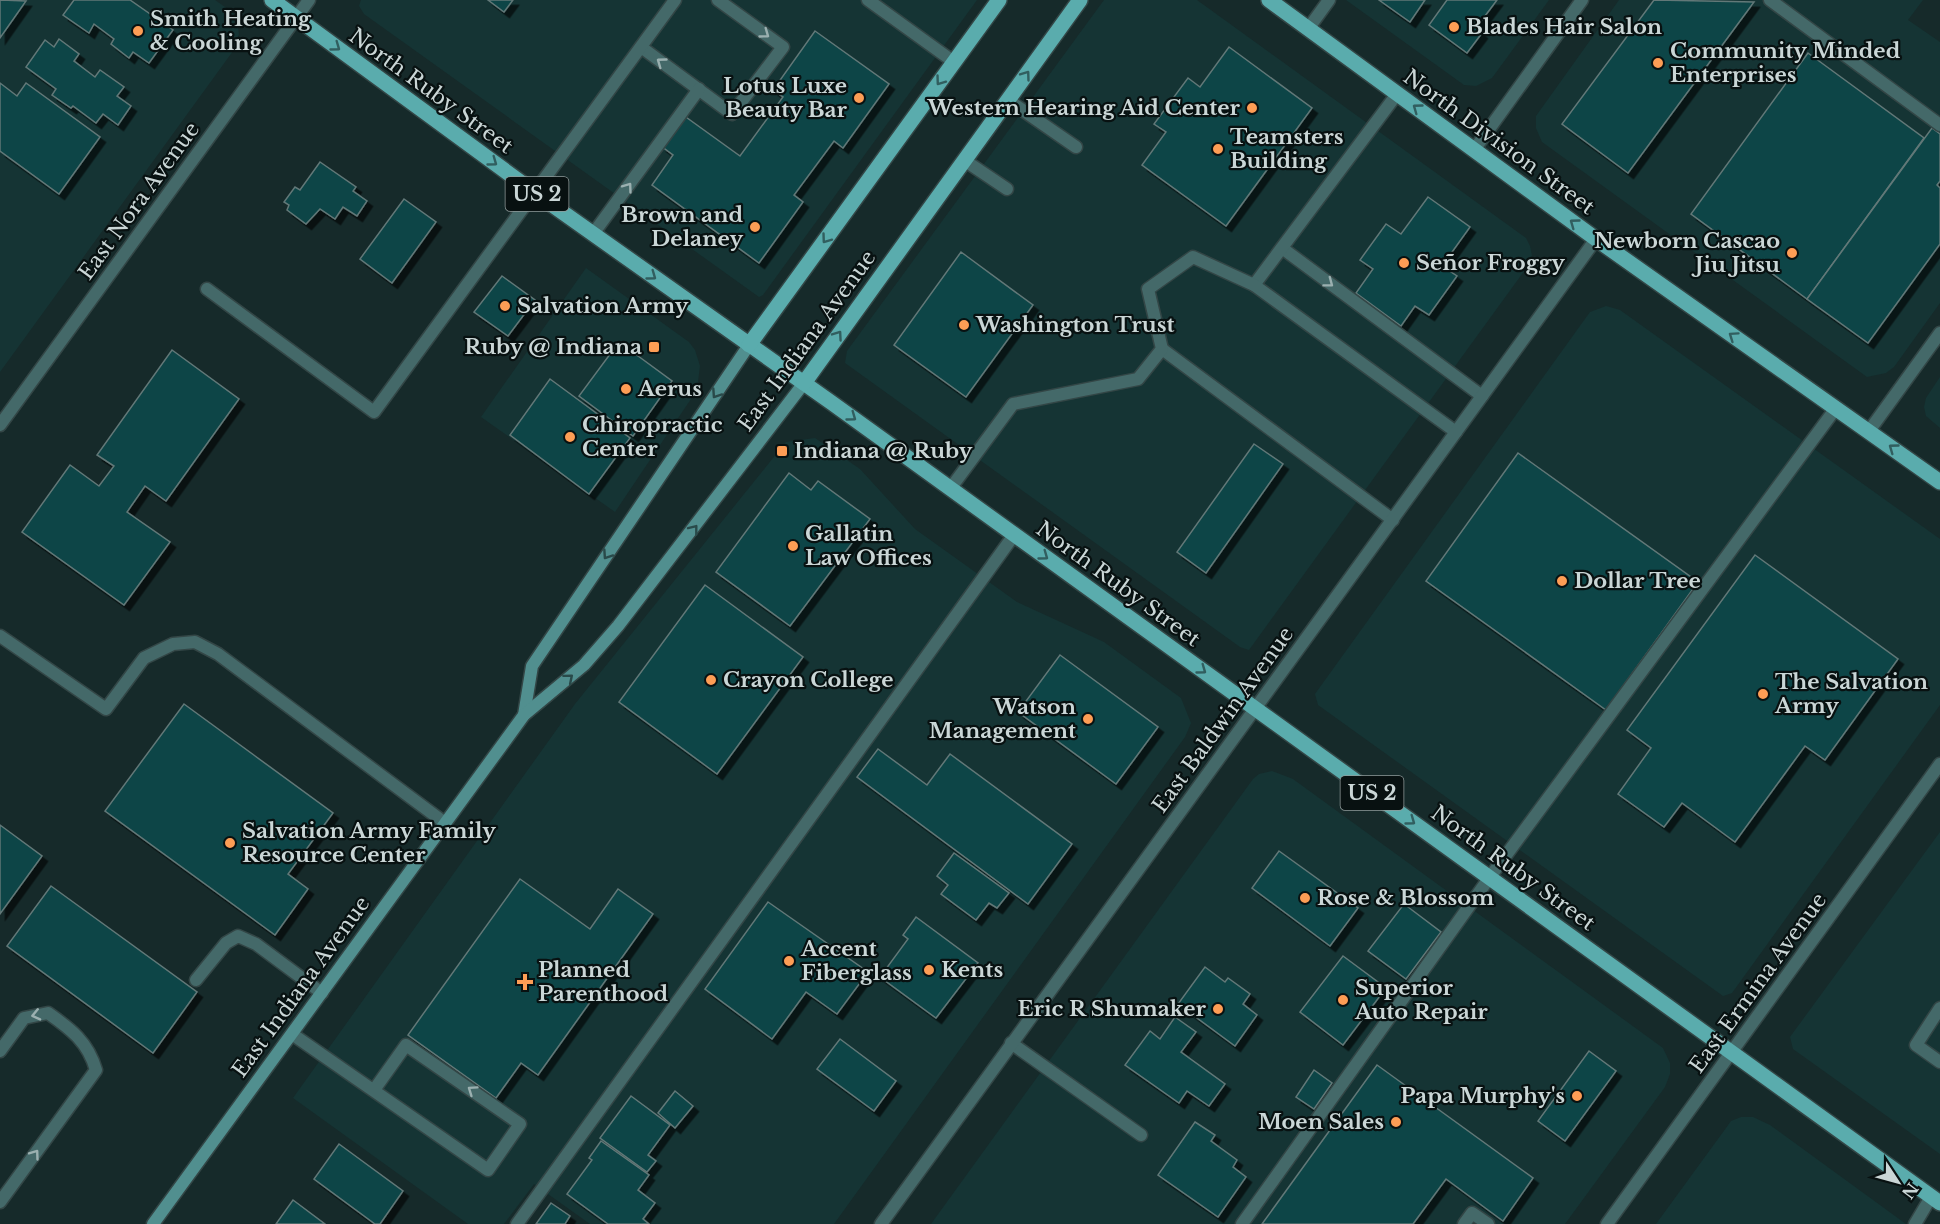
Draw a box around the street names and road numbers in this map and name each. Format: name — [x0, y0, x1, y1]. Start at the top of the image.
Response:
street label: North Ruby Street — [344, 23, 518, 159]
street label: North Division Street — [1398, 64, 1600, 220]
street label: East Nora Avenue — [73, 117, 205, 285]
road number: US 2 — [506, 177, 568, 211]
street label: East Indiana Avenue — [733, 245, 881, 437]
street label: North Ruby Street — [1031, 516, 1205, 652]
street label: East Baldwin Avenue — [1147, 622, 1299, 818]
road number: US 2 — [1340, 776, 1404, 810]
street label: North Ruby Street — [1426, 800, 1600, 936]
street label: East Ermina Avenue — [1684, 888, 1832, 1078]
street label: East Indiana Avenue — [227, 891, 375, 1083]

